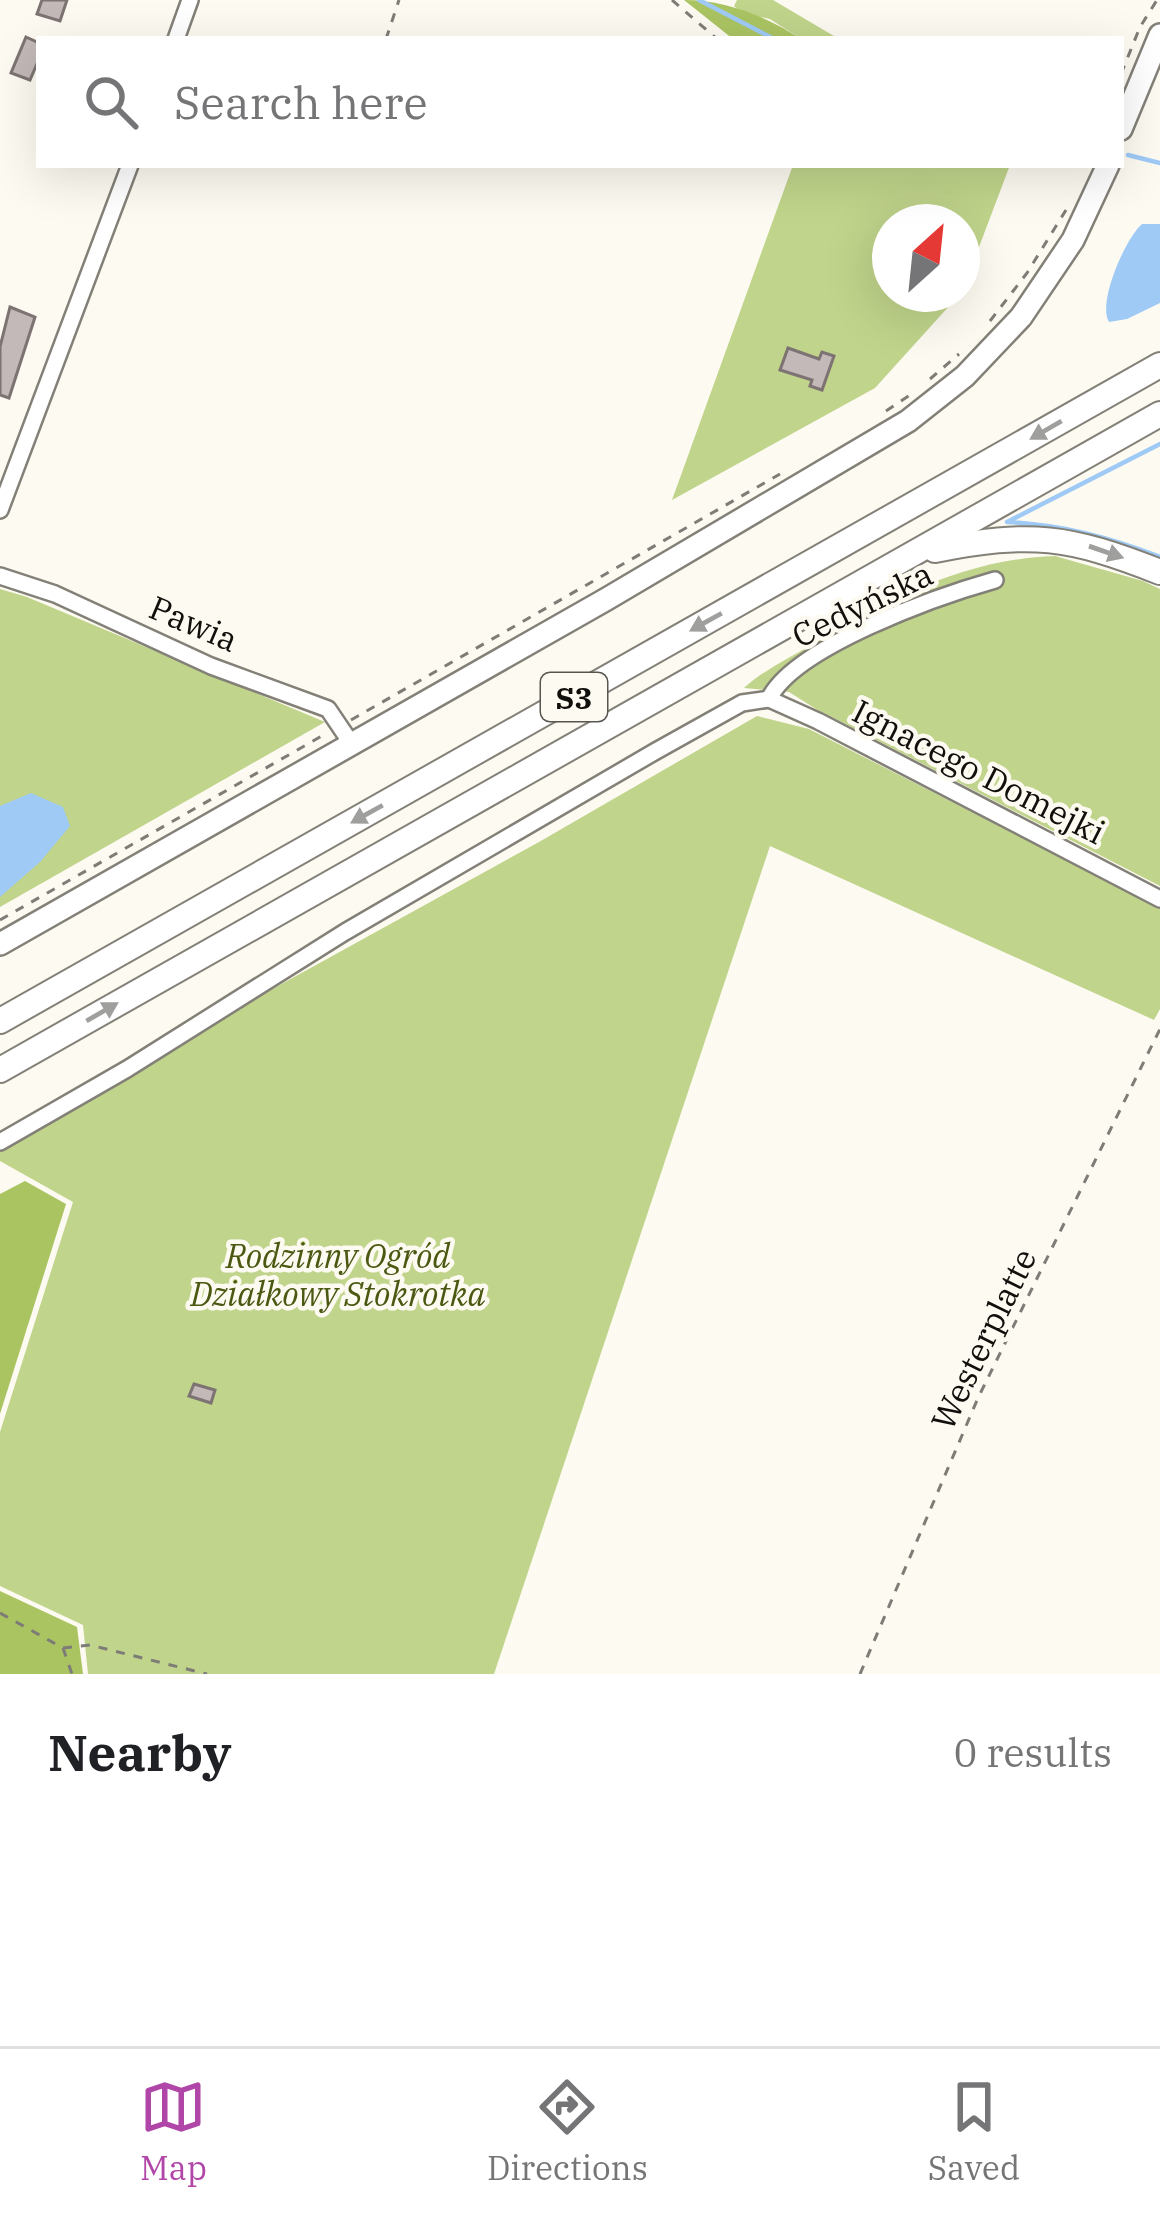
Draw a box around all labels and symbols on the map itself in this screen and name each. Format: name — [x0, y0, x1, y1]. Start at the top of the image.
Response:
north arrow — [872, 204, 980, 312]
one-way arrow — [1029, 419, 1063, 440]
one-way arrow — [1088, 543, 1125, 562]
street label: Cedyńska — [785, 552, 939, 656]
street label: Pawia — [143, 585, 245, 661]
one-way arrow — [689, 611, 723, 632]
road number: S3 — [541, 673, 607, 721]
street label: Ignacego Domejki — [846, 689, 1112, 853]
one-way arrow — [349, 803, 384, 824]
one-way arrow — [85, 1003, 118, 1024]
park label: Rodzinny Ogród Działkowy Stokrotka — [189, 1234, 486, 1315]
street label: Westerplatte — [921, 1241, 1045, 1437]

